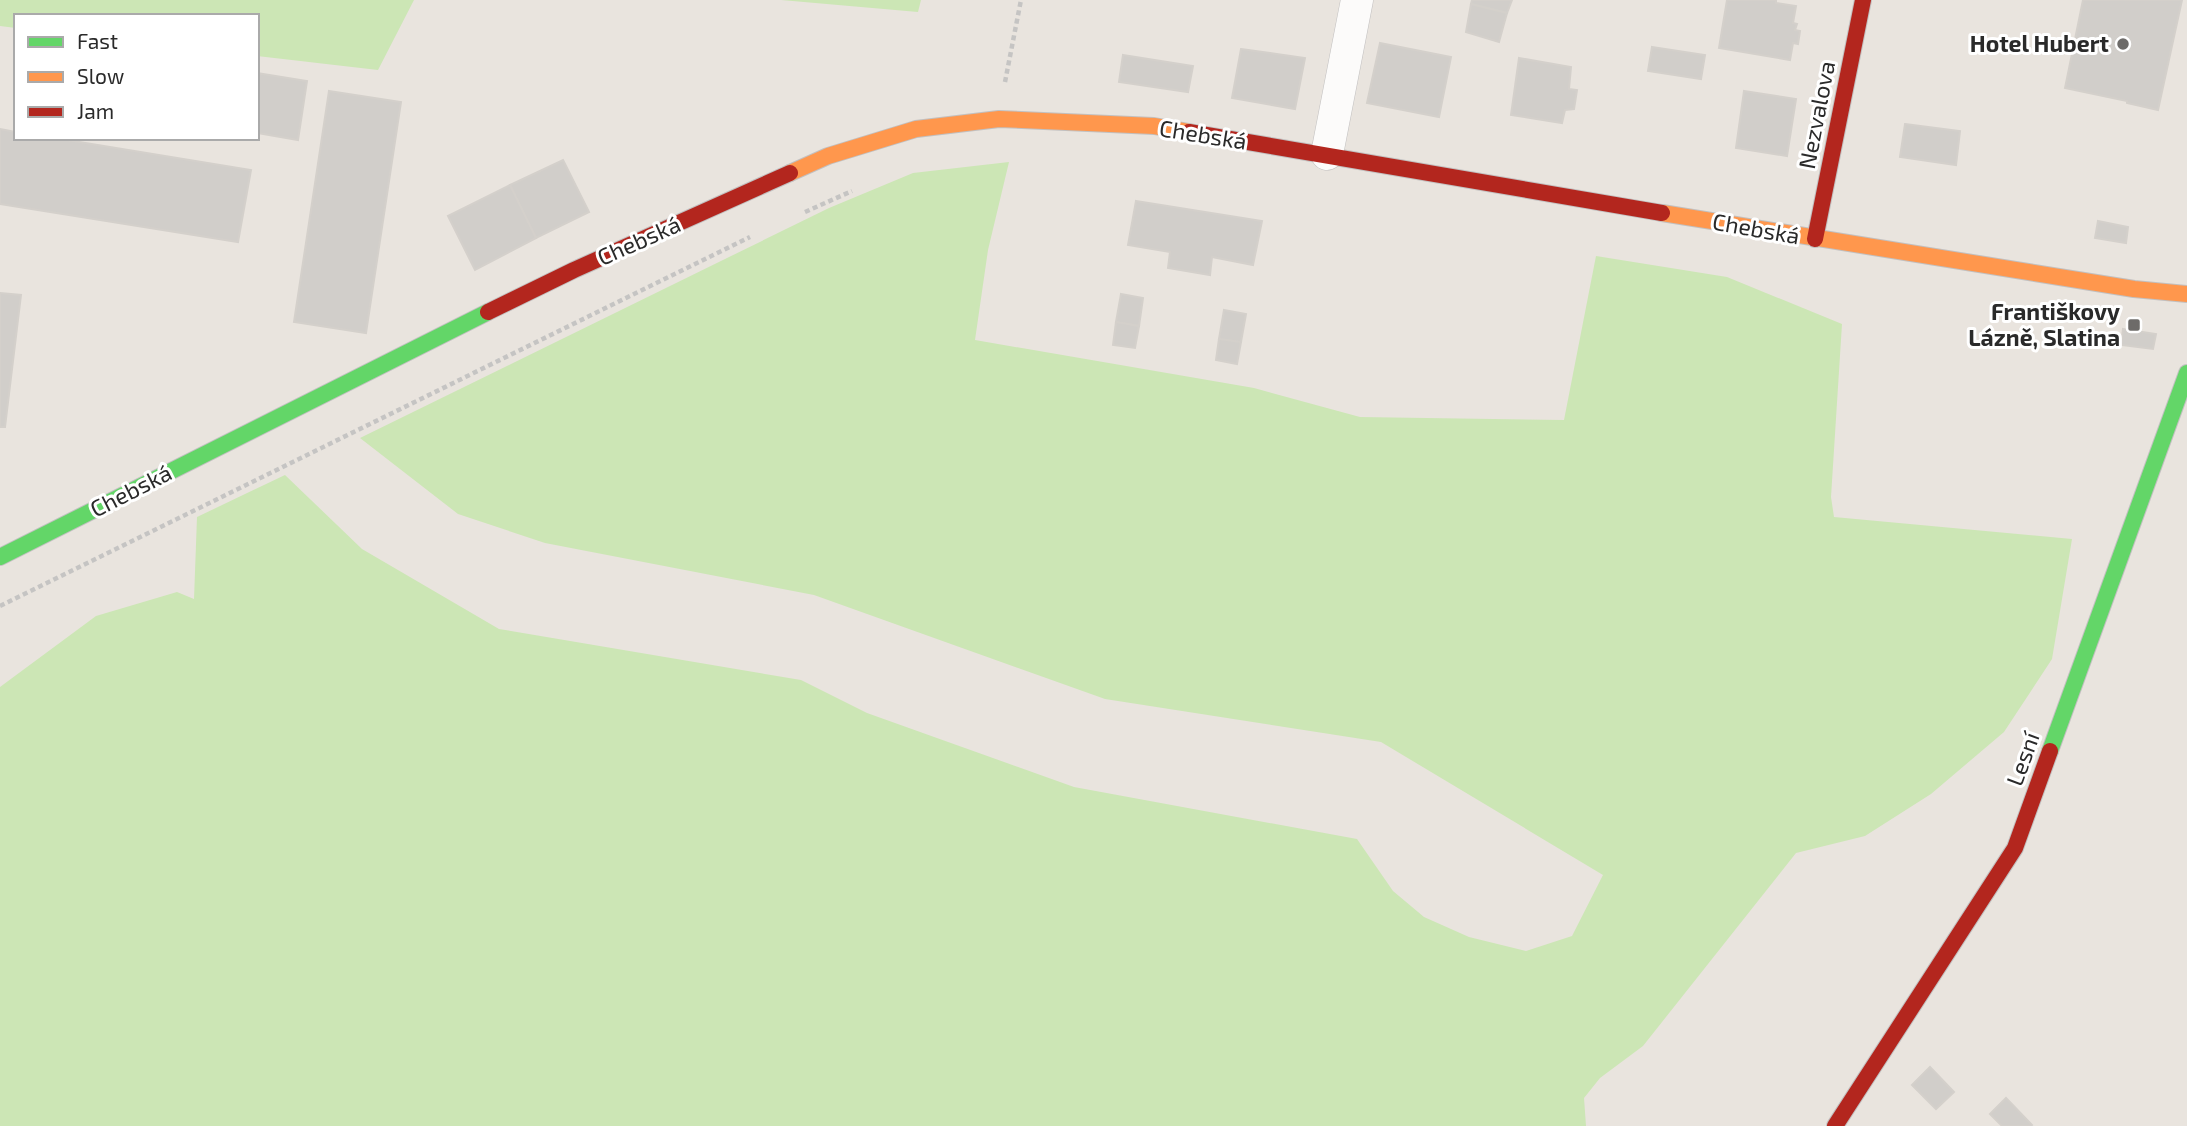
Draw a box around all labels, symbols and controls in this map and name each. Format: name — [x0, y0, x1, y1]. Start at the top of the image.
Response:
legend — [14, 14, 259, 140]
text: Fast — [77, 28, 118, 53]
place label: Hotel Hubert — [1970, 29, 2109, 57]
marker: Hotel Hubert — [2115, 36, 2131, 52]
street label: Nezvalova — [1792, 58, 1840, 171]
text: Slow — [77, 63, 124, 88]
text: Jam — [77, 98, 114, 123]
street label: Chebská — [1158, 113, 1249, 155]
street label: Chebská — [1710, 207, 1802, 249]
street label: Chebská — [593, 209, 684, 271]
place label: Františkovy Lázně, Slatina — [1968, 297, 2120, 351]
marker: Františkovy Lázně, Slatina — [2126, 317, 2142, 333]
street label: Chebská — [85, 458, 176, 523]
street label: Lesní — [2000, 727, 2045, 789]

